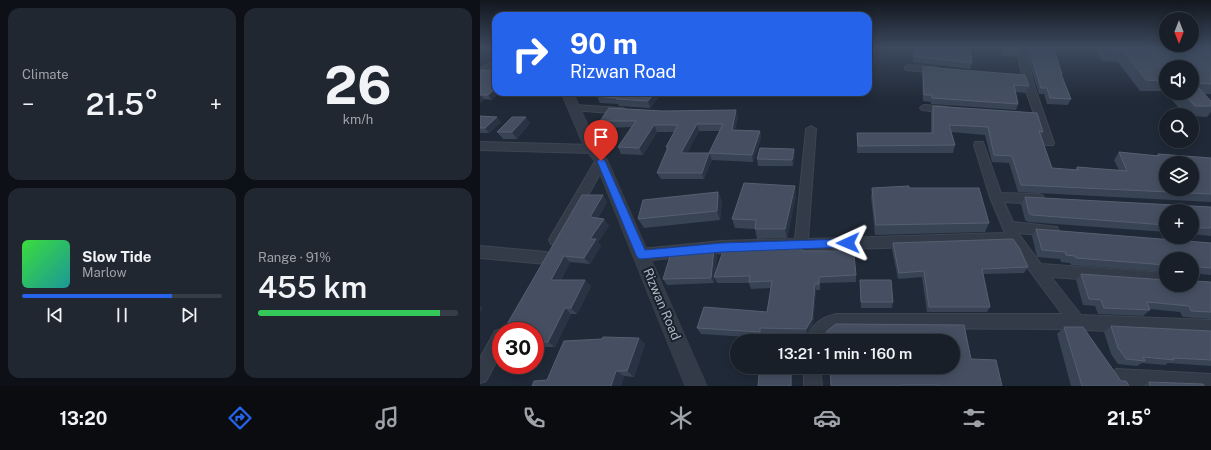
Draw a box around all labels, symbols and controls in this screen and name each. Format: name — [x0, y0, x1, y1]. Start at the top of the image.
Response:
north arrow — [1159, 12, 1199, 52]
map controls — [1159, 12, 1199, 292]
text: 90 m — [570, 27, 638, 60]
icon: right — [504, 28, 556, 80]
text: 26 — [324, 55, 392, 116]
button: sound — [1159, 60, 1199, 100]
text: Rizwan Road — [570, 61, 676, 82]
text: Climate — [22, 67, 69, 82]
text: 21.5° — [86, 86, 158, 122]
text: − — [22, 91, 34, 117]
text: + — [210, 91, 222, 117]
button: search — [1159, 108, 1199, 148]
text: km/h — [343, 112, 373, 127]
pin — [584, 120, 618, 161]
icon: arrive — [590, 126, 612, 148]
button: layers — [1159, 156, 1199, 196]
button: + — [1159, 204, 1199, 244]
position arrow — [827, 222, 869, 264]
text: Slow Tide — [82, 248, 151, 265]
text: Range · 91% — [258, 250, 331, 265]
button: − — [1159, 252, 1199, 292]
text: Marlow — [82, 265, 127, 280]
street label: Rizwan Road — [640, 266, 684, 342]
text: 455 km — [258, 269, 367, 305]
icon: previous — [44, 304, 66, 326]
icon: pause — [111, 304, 133, 326]
icon: next — [178, 304, 200, 326]
speed limit sign: 30 — [492, 322, 544, 374]
text: 13:21 · 1 min · 160 m — [778, 345, 912, 362]
icon: directions — [226, 404, 254, 432]
icon: music — [373, 404, 401, 432]
icon: phone — [520, 404, 548, 432]
icon: climate — [667, 404, 695, 432]
icon: car — [813, 404, 841, 432]
icon: filters — [960, 404, 988, 432]
text: 13:20 — [59, 408, 107, 429]
text: 21.5° — [1107, 408, 1152, 429]

